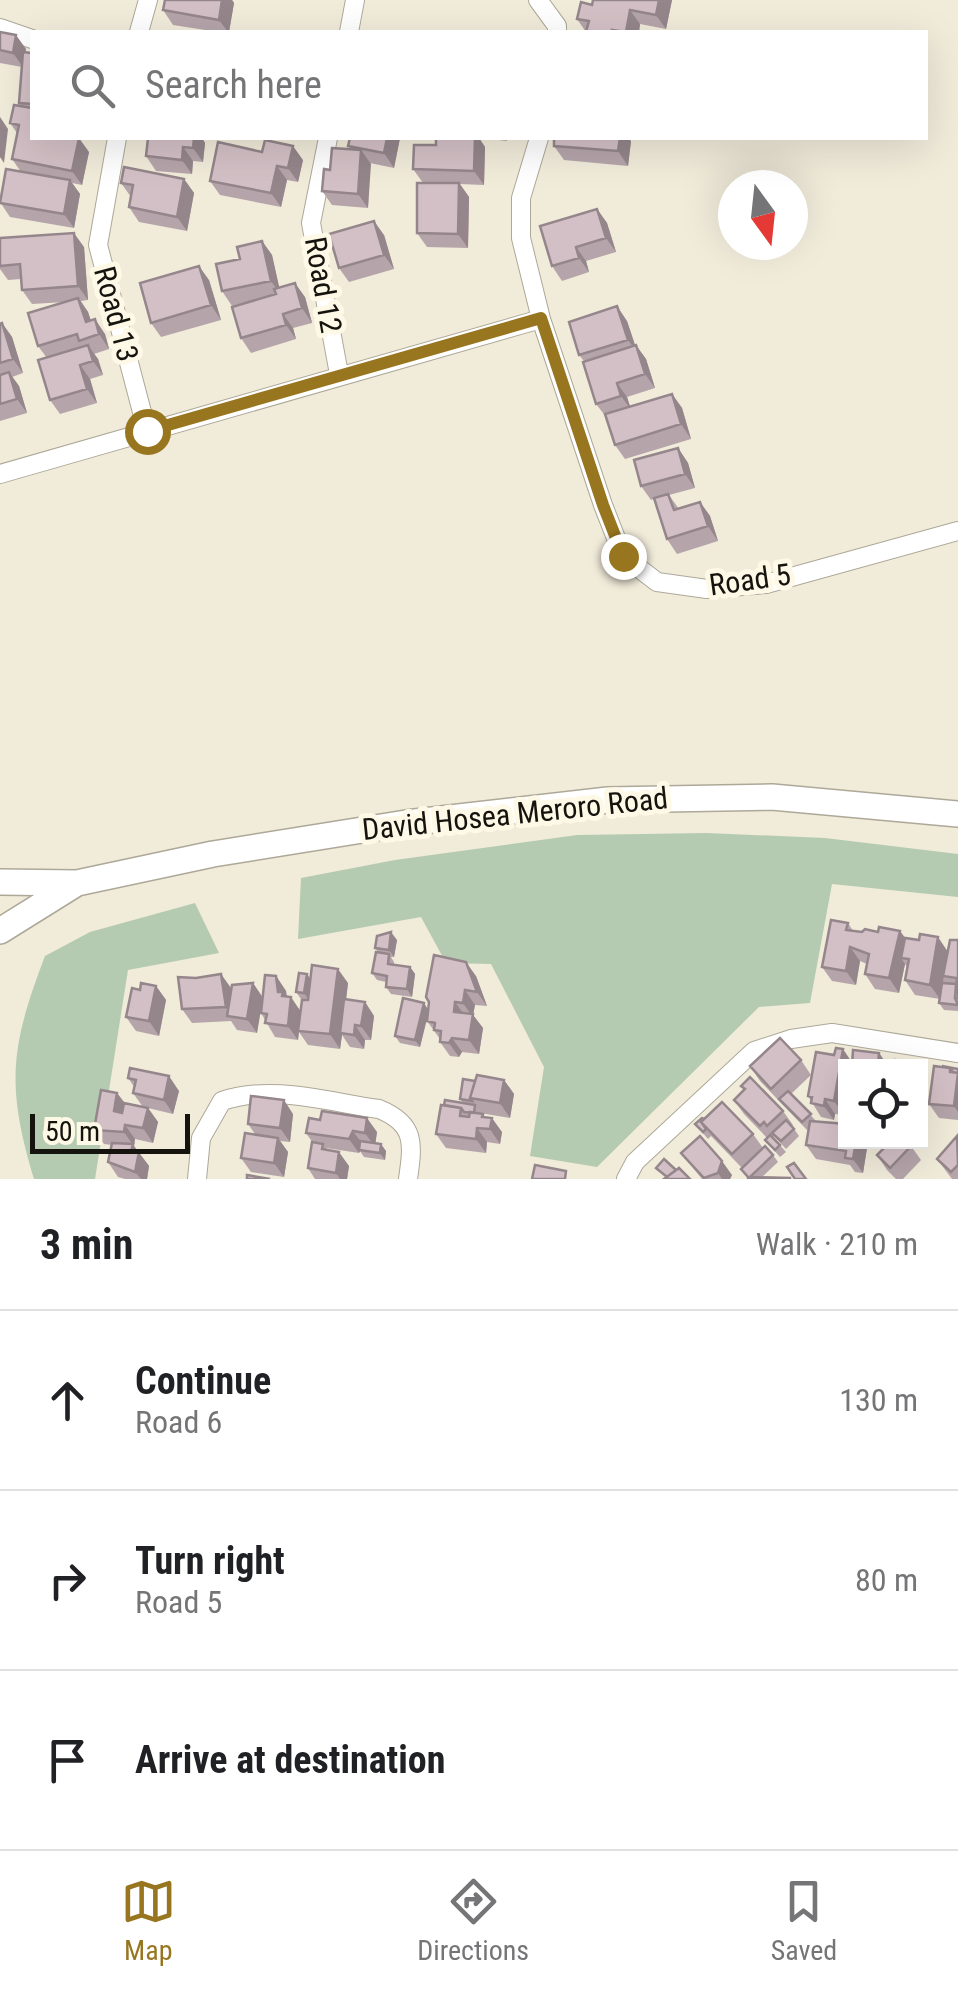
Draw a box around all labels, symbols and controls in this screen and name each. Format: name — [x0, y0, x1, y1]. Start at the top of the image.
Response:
search box — [30, 30, 928, 140]
icon: search — [65, 58, 120, 113]
text: Search here — [145, 63, 322, 107]
north arrow — [718, 170, 808, 260]
street label: Road 12 — [298, 234, 349, 336]
street label: Road 13 — [87, 263, 146, 365]
route start — [125, 409, 171, 455]
route end — [601, 534, 647, 580]
street label: Road 5 — [707, 556, 793, 603]
street label: David Hosea Meroro Road — [360, 780, 669, 847]
map controls — [838, 1059, 928, 1149]
button: locate — [838, 1059, 928, 1149]
scale bar — [30, 1109, 190, 1154]
text: 50 m — [45, 1115, 100, 1148]
text: 3 min — [40, 1220, 133, 1269]
text: Walk · 210 m — [756, 1225, 918, 1263]
text: Continue — [135, 1359, 271, 1403]
icon: ahead — [40, 1373, 95, 1428]
text: 130 m — [839, 1381, 918, 1419]
text: Road 6 — [135, 1403, 222, 1441]
text: Turn right — [135, 1539, 285, 1583]
icon: right — [40, 1553, 95, 1608]
text: 80 m — [855, 1561, 918, 1599]
text: Road 5 — [135, 1583, 222, 1621]
icon: arrive — [40, 1733, 95, 1788]
text: Arrive at destination — [135, 1738, 445, 1782]
tab: Map — [121, 1874, 176, 1967]
tab: Directions — [417, 1874, 529, 1967]
tab: Saved — [771, 1874, 837, 1967]

